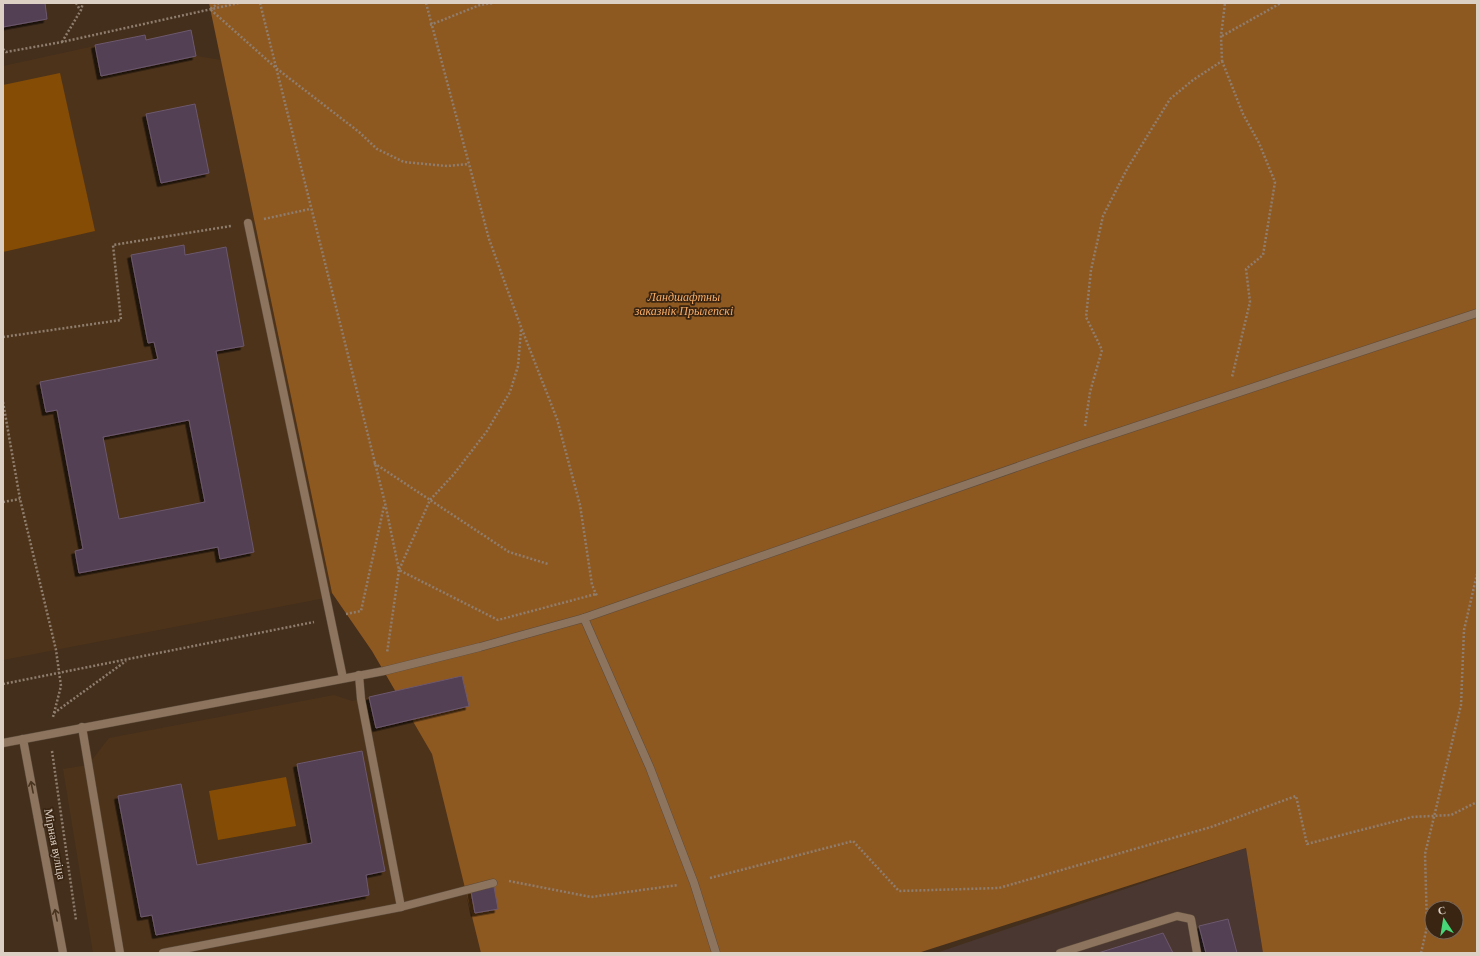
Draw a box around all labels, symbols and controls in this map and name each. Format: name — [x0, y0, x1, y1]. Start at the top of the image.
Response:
park label: Ландшафтны заказнік Прылепскі — [634, 290, 733, 318]
one-way arrow — [28, 781, 36, 794]
street label: Мірная вуліца — [41, 807, 69, 881]
north arrow — [1424, 900, 1464, 940]
text: С — [1437, 904, 1447, 917]
one-way arrow — [51, 909, 59, 922]

